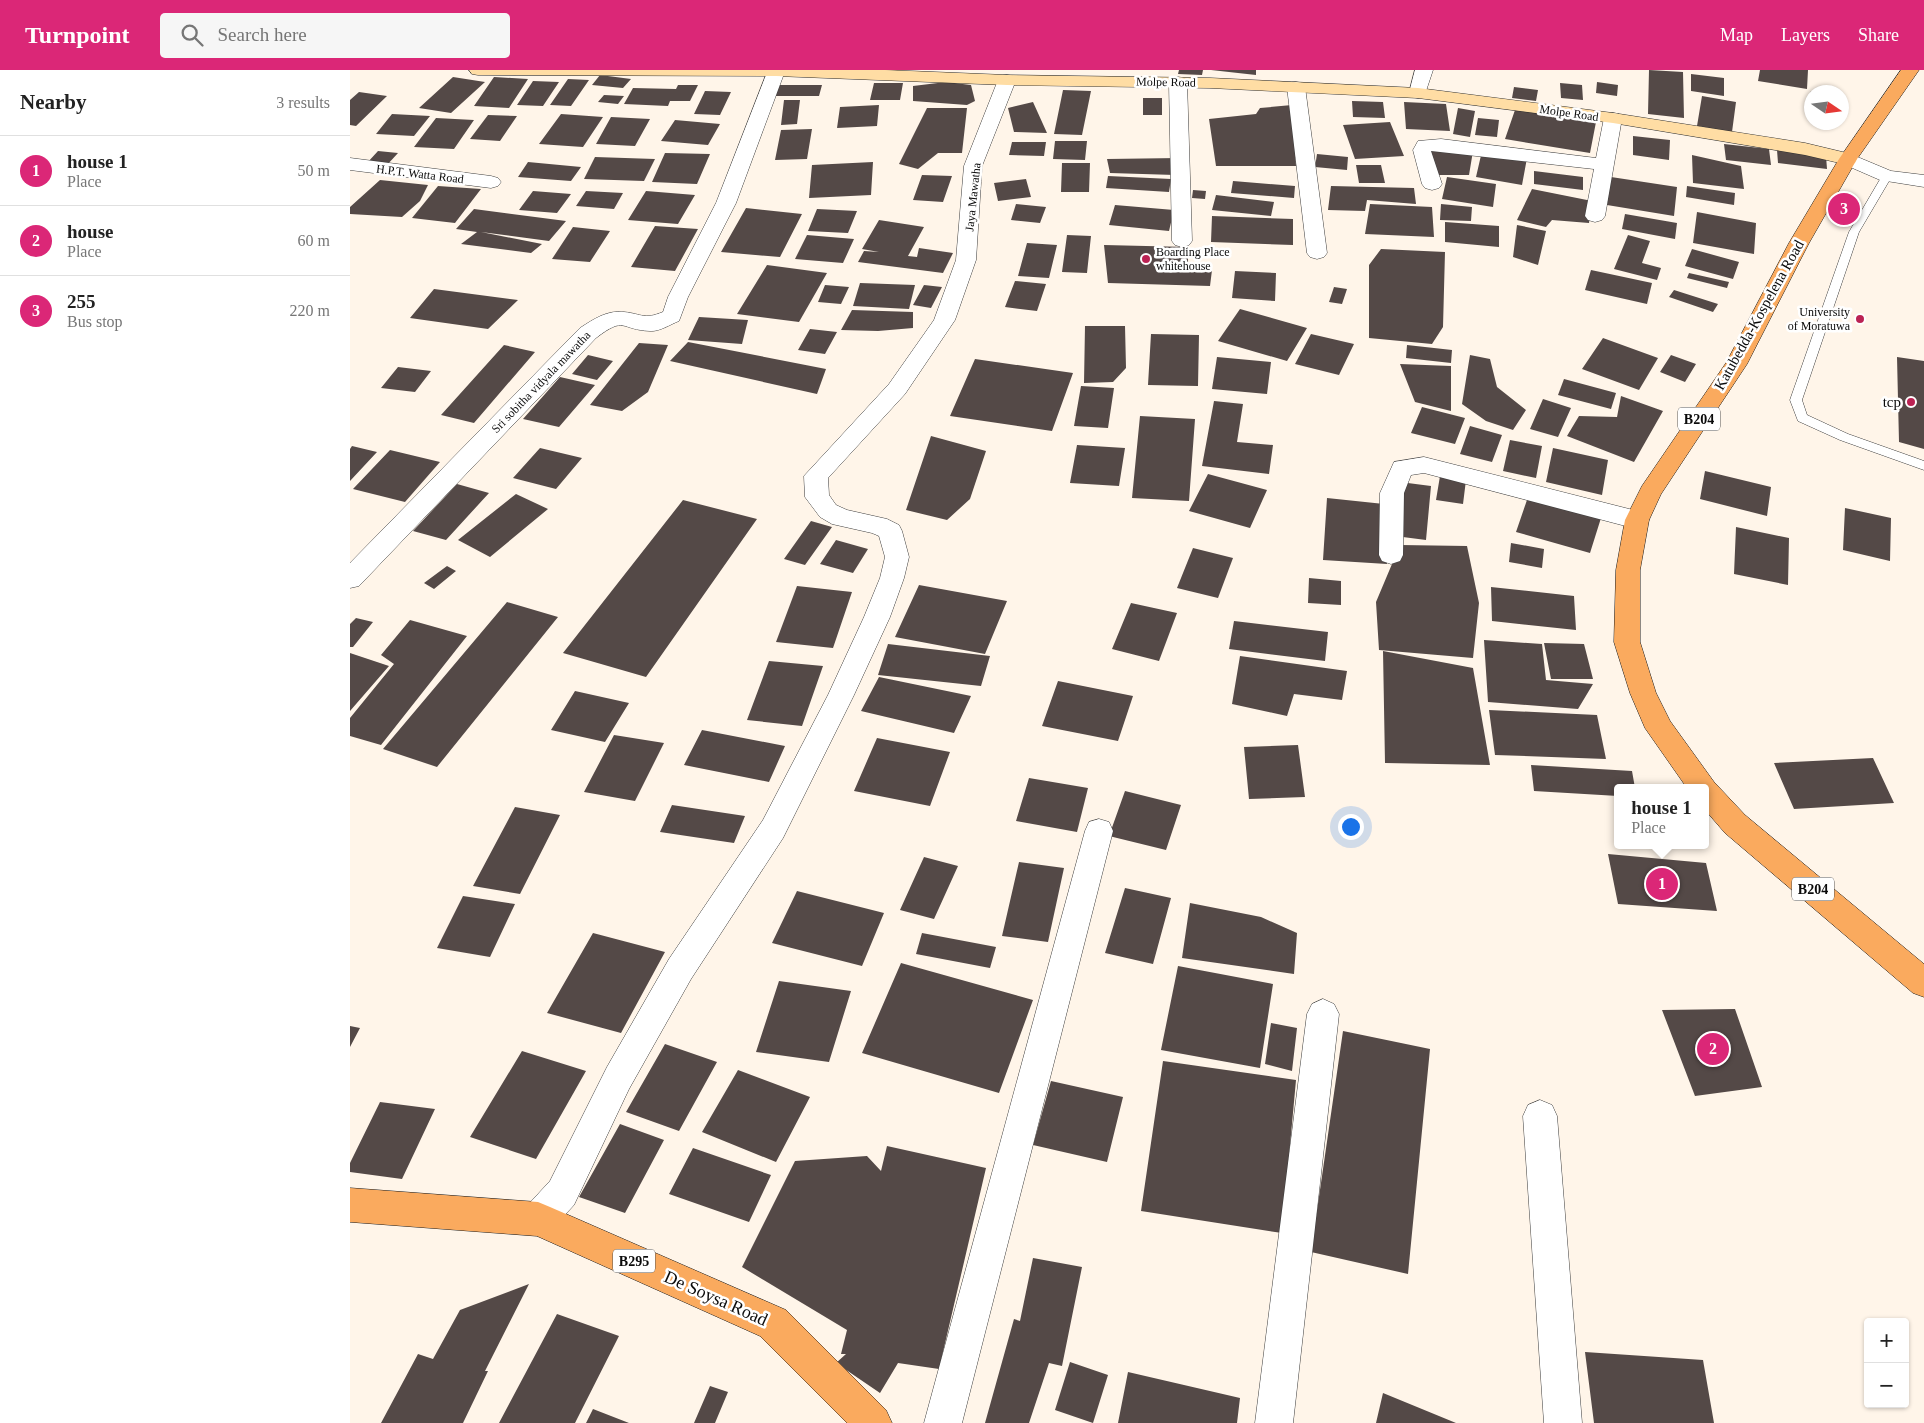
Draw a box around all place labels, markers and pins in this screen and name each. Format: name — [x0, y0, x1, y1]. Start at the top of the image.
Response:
pin: 3 — [1828, 190, 1860, 228]
place label: Boarding Place whitehouse — [1156, 245, 1230, 273]
marker: Boarding Place whitehouse — [1140, 253, 1152, 265]
place label: University of Moratuwa — [1788, 305, 1851, 333]
marker: University of Moratuwa — [1854, 313, 1866, 325]
place label: tcp — [1883, 394, 1901, 410]
marker: tcp — [1905, 396, 1917, 408]
pin: 1 — [1646, 865, 1678, 903]
pin: 2 — [1697, 1030, 1729, 1068]

